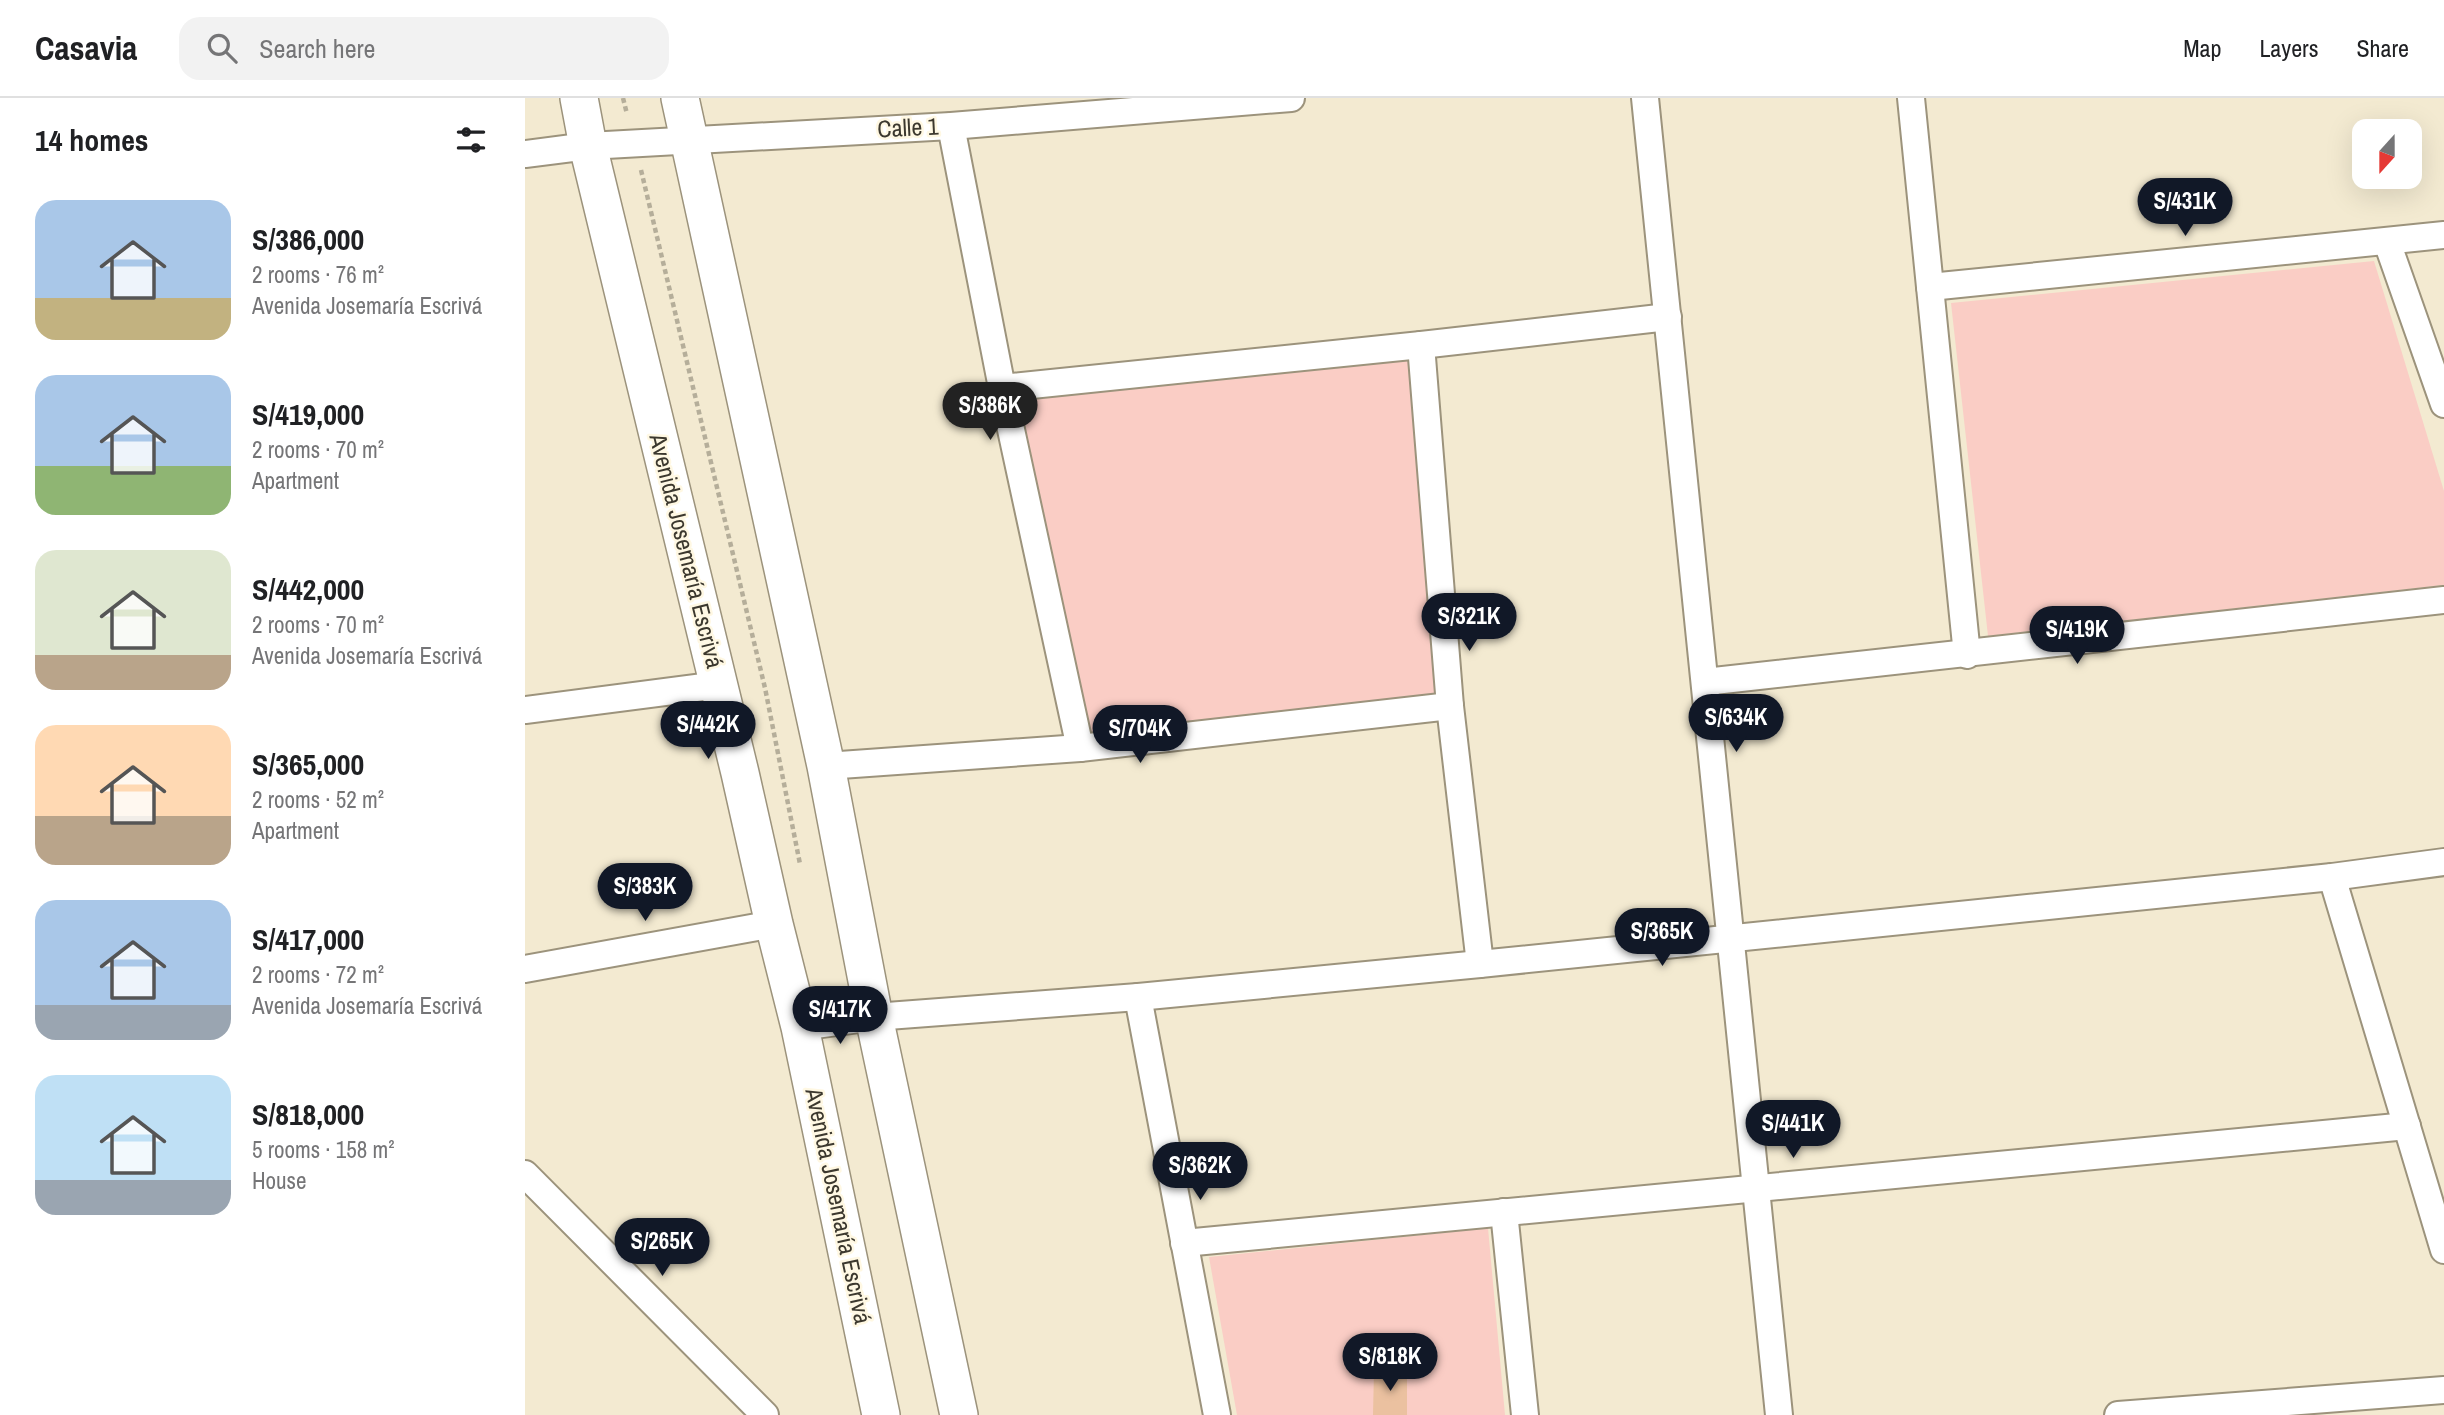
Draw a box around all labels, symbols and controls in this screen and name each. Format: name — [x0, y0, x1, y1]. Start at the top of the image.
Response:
search box — [179, 17, 669, 80]
text: Casavia — [35, 26, 137, 70]
icon: search — [203, 29, 241, 67]
text: Search here — [259, 31, 375, 66]
text: Map — [2183, 32, 2221, 64]
text: Layers — [2259, 32, 2318, 64]
text: Share — [2356, 32, 2409, 64]
street label: Calle 1 — [877, 109, 939, 145]
north arrow — [2352, 119, 2422, 189]
map controls — [2352, 119, 2422, 189]
text: 14 homes — [35, 120, 149, 160]
icon: filters — [452, 121, 490, 159]
pin: S/431K — [2128, 178, 2242, 238]
text: S/431K — [2154, 185, 2216, 216]
text: S/386,000 — [252, 219, 364, 259]
icon: home — [91, 228, 175, 312]
text: 2 rooms · 76 m² — [252, 259, 384, 290]
text: Avenida Josemaría Escrivá — [252, 290, 482, 321]
pin: S/386K — [933, 382, 1047, 442]
text: S/386K — [959, 389, 1021, 420]
text: S/419,000 — [252, 394, 364, 434]
icon: home — [91, 403, 175, 487]
street label: Avenida Josemaría Escrivá — [642, 429, 732, 671]
text: 2 rooms · 70 m² — [252, 434, 384, 465]
text: Apartment — [252, 465, 339, 496]
text: S/442,000 — [252, 569, 364, 609]
icon: home — [91, 578, 175, 662]
pin: S/321K — [1412, 594, 1526, 653]
text: S/321K — [1438, 600, 1500, 631]
pin: S/419K — [2020, 606, 2134, 666]
text: 2 rooms · 70 m² — [252, 609, 384, 640]
text: S/419K — [2046, 613, 2108, 644]
text: Avenida Josemaría Escrivá — [252, 640, 482, 671]
pin: S/634K — [1679, 694, 1793, 754]
text: S/634K — [1705, 701, 1767, 732]
pin: S/442K — [651, 702, 765, 761]
pin: S/704K — [1083, 706, 1197, 765]
text: S/442K — [677, 708, 739, 739]
text: S/704K — [1109, 712, 1171, 743]
text: S/365,000 — [252, 744, 364, 784]
icon: home — [91, 753, 175, 837]
text: 2 rooms · 52 m² — [252, 784, 384, 815]
text: Apartment — [252, 815, 339, 846]
pin: S/383K — [588, 864, 702, 923]
text: S/383K — [614, 870, 676, 901]
pin: S/365K — [1605, 908, 1719, 968]
text: S/365K — [1631, 915, 1693, 946]
text: S/417,000 — [252, 919, 364, 959]
icon: home — [91, 928, 175, 1012]
text: 2 rooms · 72 m² — [252, 959, 384, 990]
pin: S/417K — [783, 986, 897, 1046]
text: Avenida Josemaría Escrivá — [252, 990, 482, 1021]
text: S/417K — [809, 993, 871, 1024]
street label: Avenida Josemaría Escrivá — [798, 1084, 880, 1327]
text: S/818,000 — [252, 1094, 364, 1134]
pin: S/441K — [1736, 1100, 1850, 1160]
icon: home — [91, 1103, 175, 1187]
text: S/441K — [1762, 1107, 1824, 1138]
text: 5 rooms · 158 m² — [252, 1134, 395, 1165]
pin: S/362K — [1143, 1142, 1257, 1202]
text: S/362K — [1169, 1149, 1231, 1180]
text: House — [252, 1165, 307, 1196]
pin: S/265K — [605, 1218, 719, 1278]
text: S/265K — [631, 1225, 693, 1256]
pin: S/818K — [1333, 1334, 1447, 1393]
text: S/818K — [1359, 1340, 1421, 1371]

